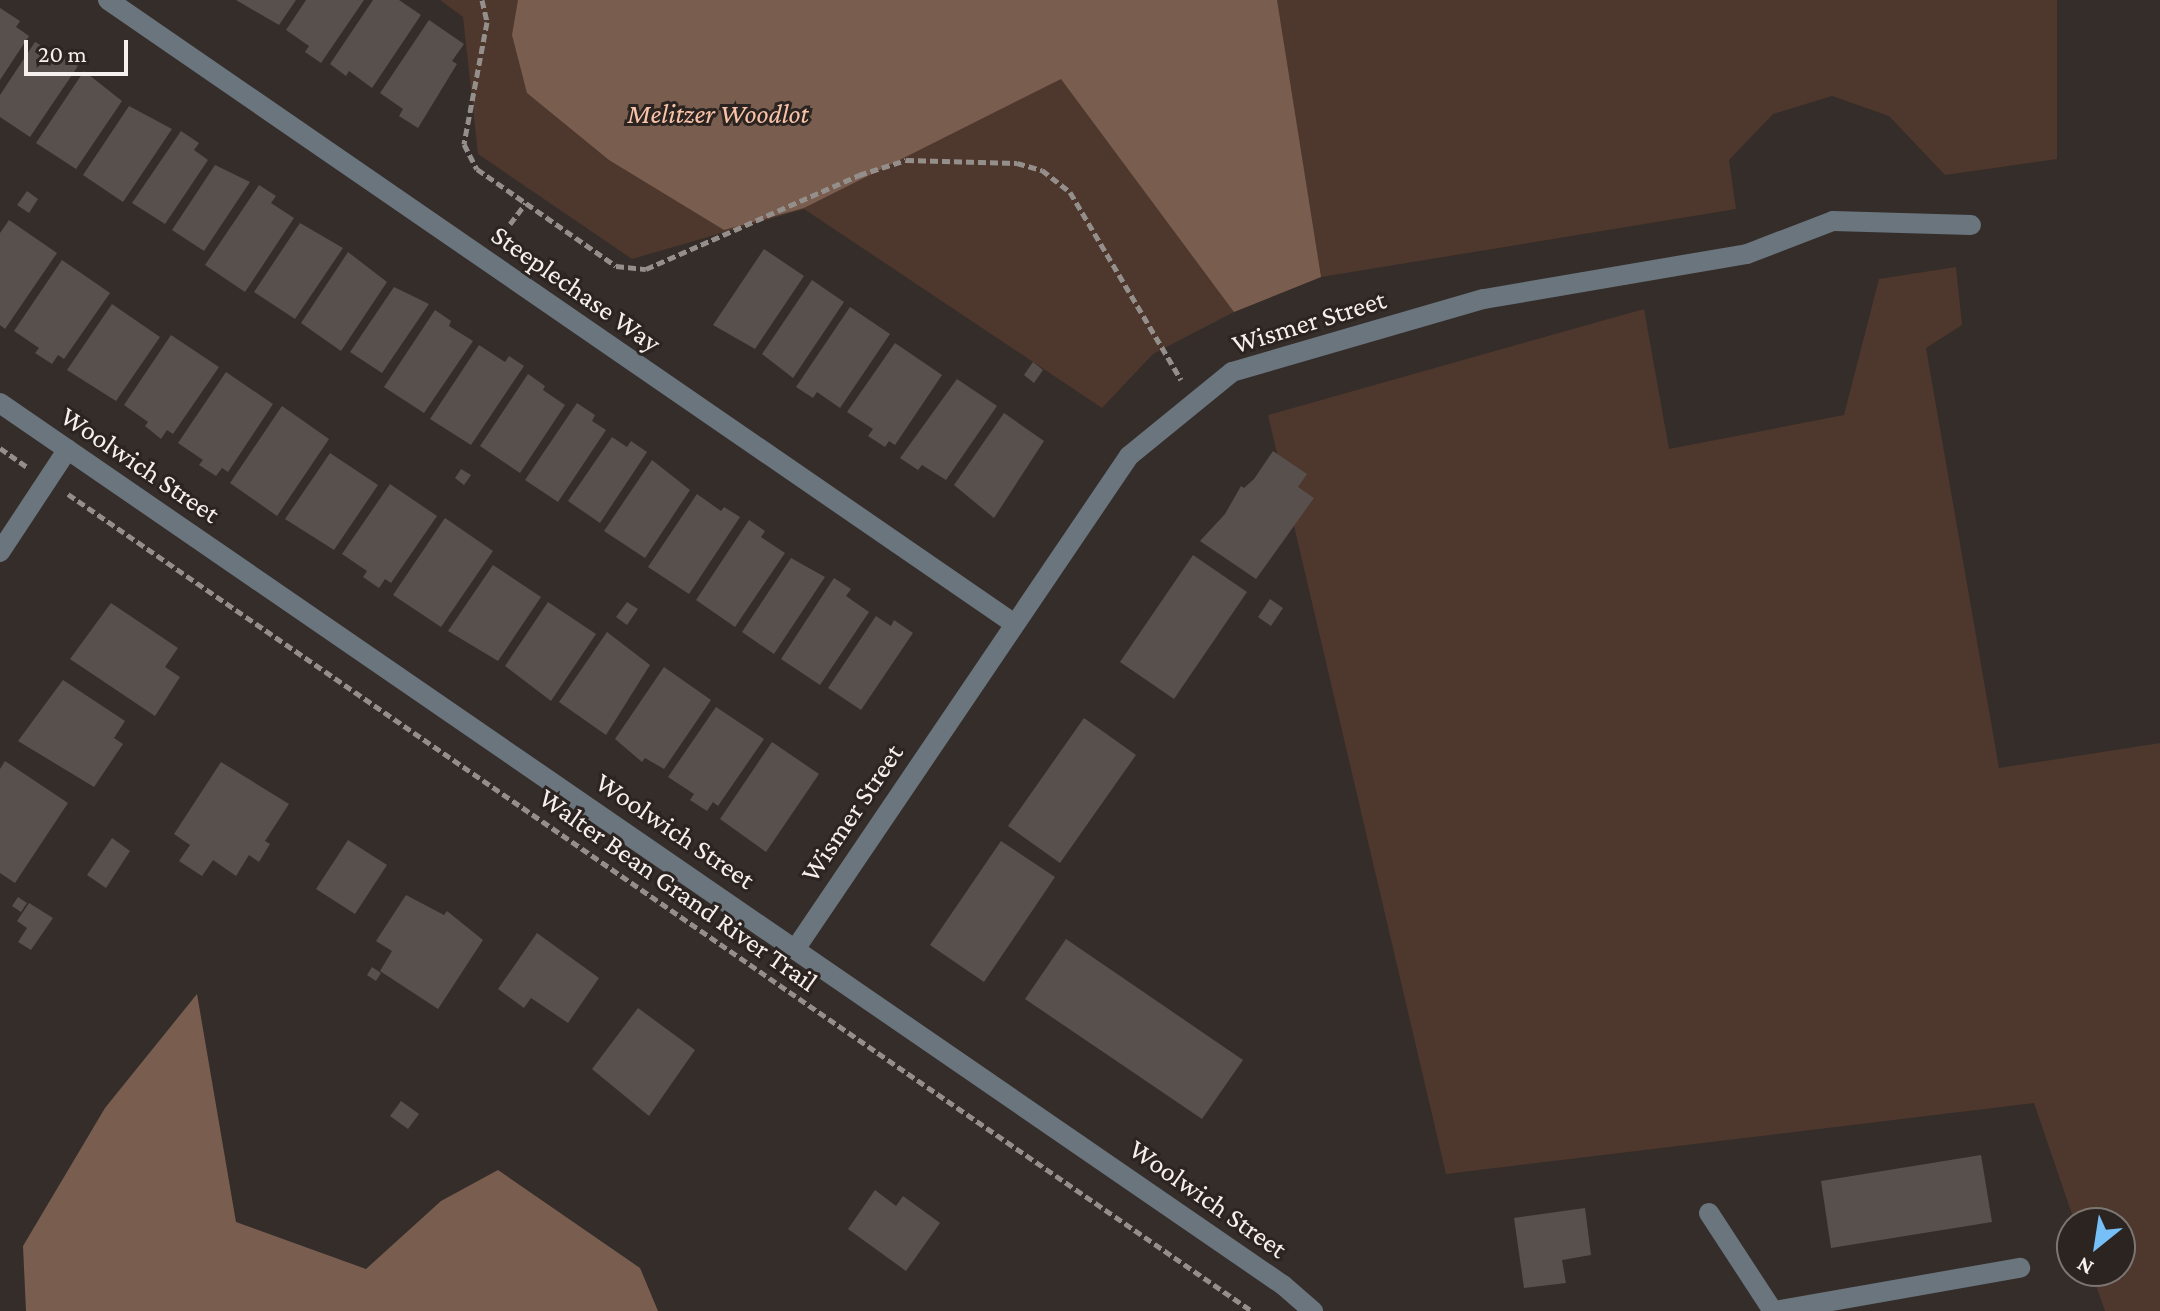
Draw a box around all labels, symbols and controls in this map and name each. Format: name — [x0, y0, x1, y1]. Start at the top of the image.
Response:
scale bar — [28, 24, 132, 74]
text: 20 m — [38, 40, 87, 67]
park label: Melitzer Woodlot — [627, 97, 809, 131]
street label: Steeplechase Way — [485, 218, 667, 360]
street label: Wismer Street — [1228, 283, 1390, 361]
street label: Woolwich Street — [54, 399, 226, 531]
street label: Wismer Street — [794, 738, 910, 888]
street label: Woolwich Street — [589, 765, 761, 897]
street label: Walter Bean Grand River Trail — [532, 781, 824, 999]
street label: Woolwich Street — [1123, 1132, 1293, 1266]
north arrow — [2056, 1207, 2136, 1287]
text: N — [2072, 1252, 2097, 1281]

